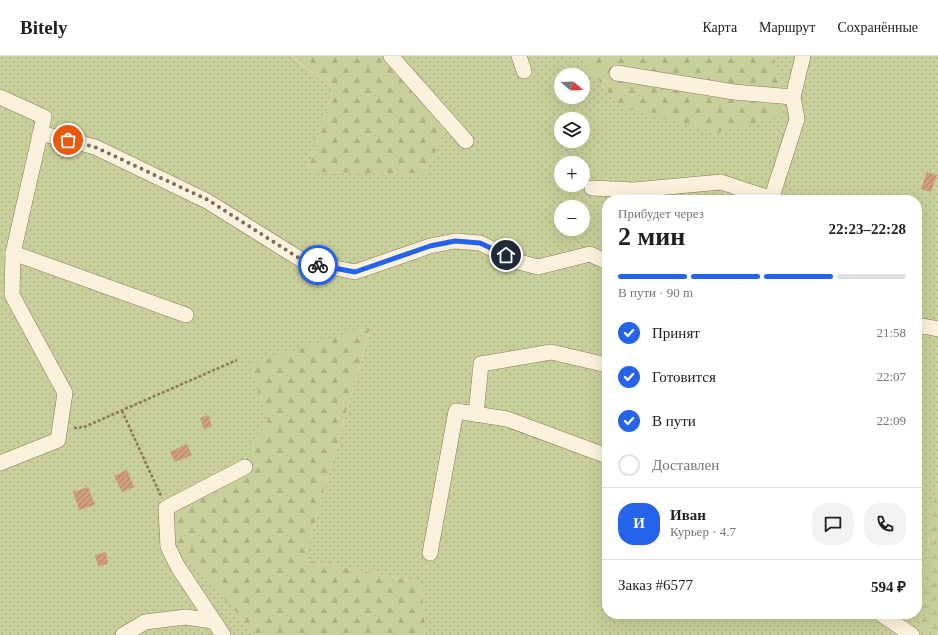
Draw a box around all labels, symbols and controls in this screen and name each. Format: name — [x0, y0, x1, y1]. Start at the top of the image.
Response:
text: Bitely — [20, 17, 68, 38]
text: Карта — [702, 20, 737, 35]
text: Маршрут — [759, 20, 815, 35]
text: Сохранённые — [837, 20, 918, 35]
north arrow — [554, 68, 590, 104]
map controls — [554, 68, 590, 236]
button: layers — [554, 112, 590, 148]
pin — [51, 123, 85, 157]
icon: bag — [57, 129, 79, 151]
button: + — [554, 156, 590, 192]
button: − — [554, 200, 590, 236]
text: Прибудет через — [618, 206, 704, 221]
text: 22:23–22:28 — [829, 221, 906, 237]
text: 2 мин — [618, 222, 685, 251]
pin — [489, 238, 523, 272]
icon: home — [495, 244, 517, 266]
courier — [298, 245, 338, 285]
icon: bike — [307, 254, 329, 276]
text: В пути · 90 m — [618, 285, 693, 300]
icon: check — [618, 322, 640, 344]
text: Принят — [652, 325, 700, 341]
text: 21:58 — [876, 325, 906, 340]
icon: check — [618, 366, 640, 388]
text: Готовится — [652, 369, 716, 385]
text: 22:07 — [876, 369, 906, 384]
icon: check — [618, 410, 640, 432]
text: В пути — [652, 413, 696, 429]
text: 22:09 — [876, 413, 906, 428]
text: Доставлен — [652, 457, 719, 473]
button: chat — [812, 503, 854, 545]
button: phone — [864, 503, 906, 545]
text: Иван — [670, 507, 706, 523]
text: И — [633, 515, 645, 531]
text: Курьер · 4.7 — [670, 524, 736, 539]
text: Заказ #6577 — [618, 577, 693, 593]
text: 594 ₽ — [871, 579, 906, 595]

